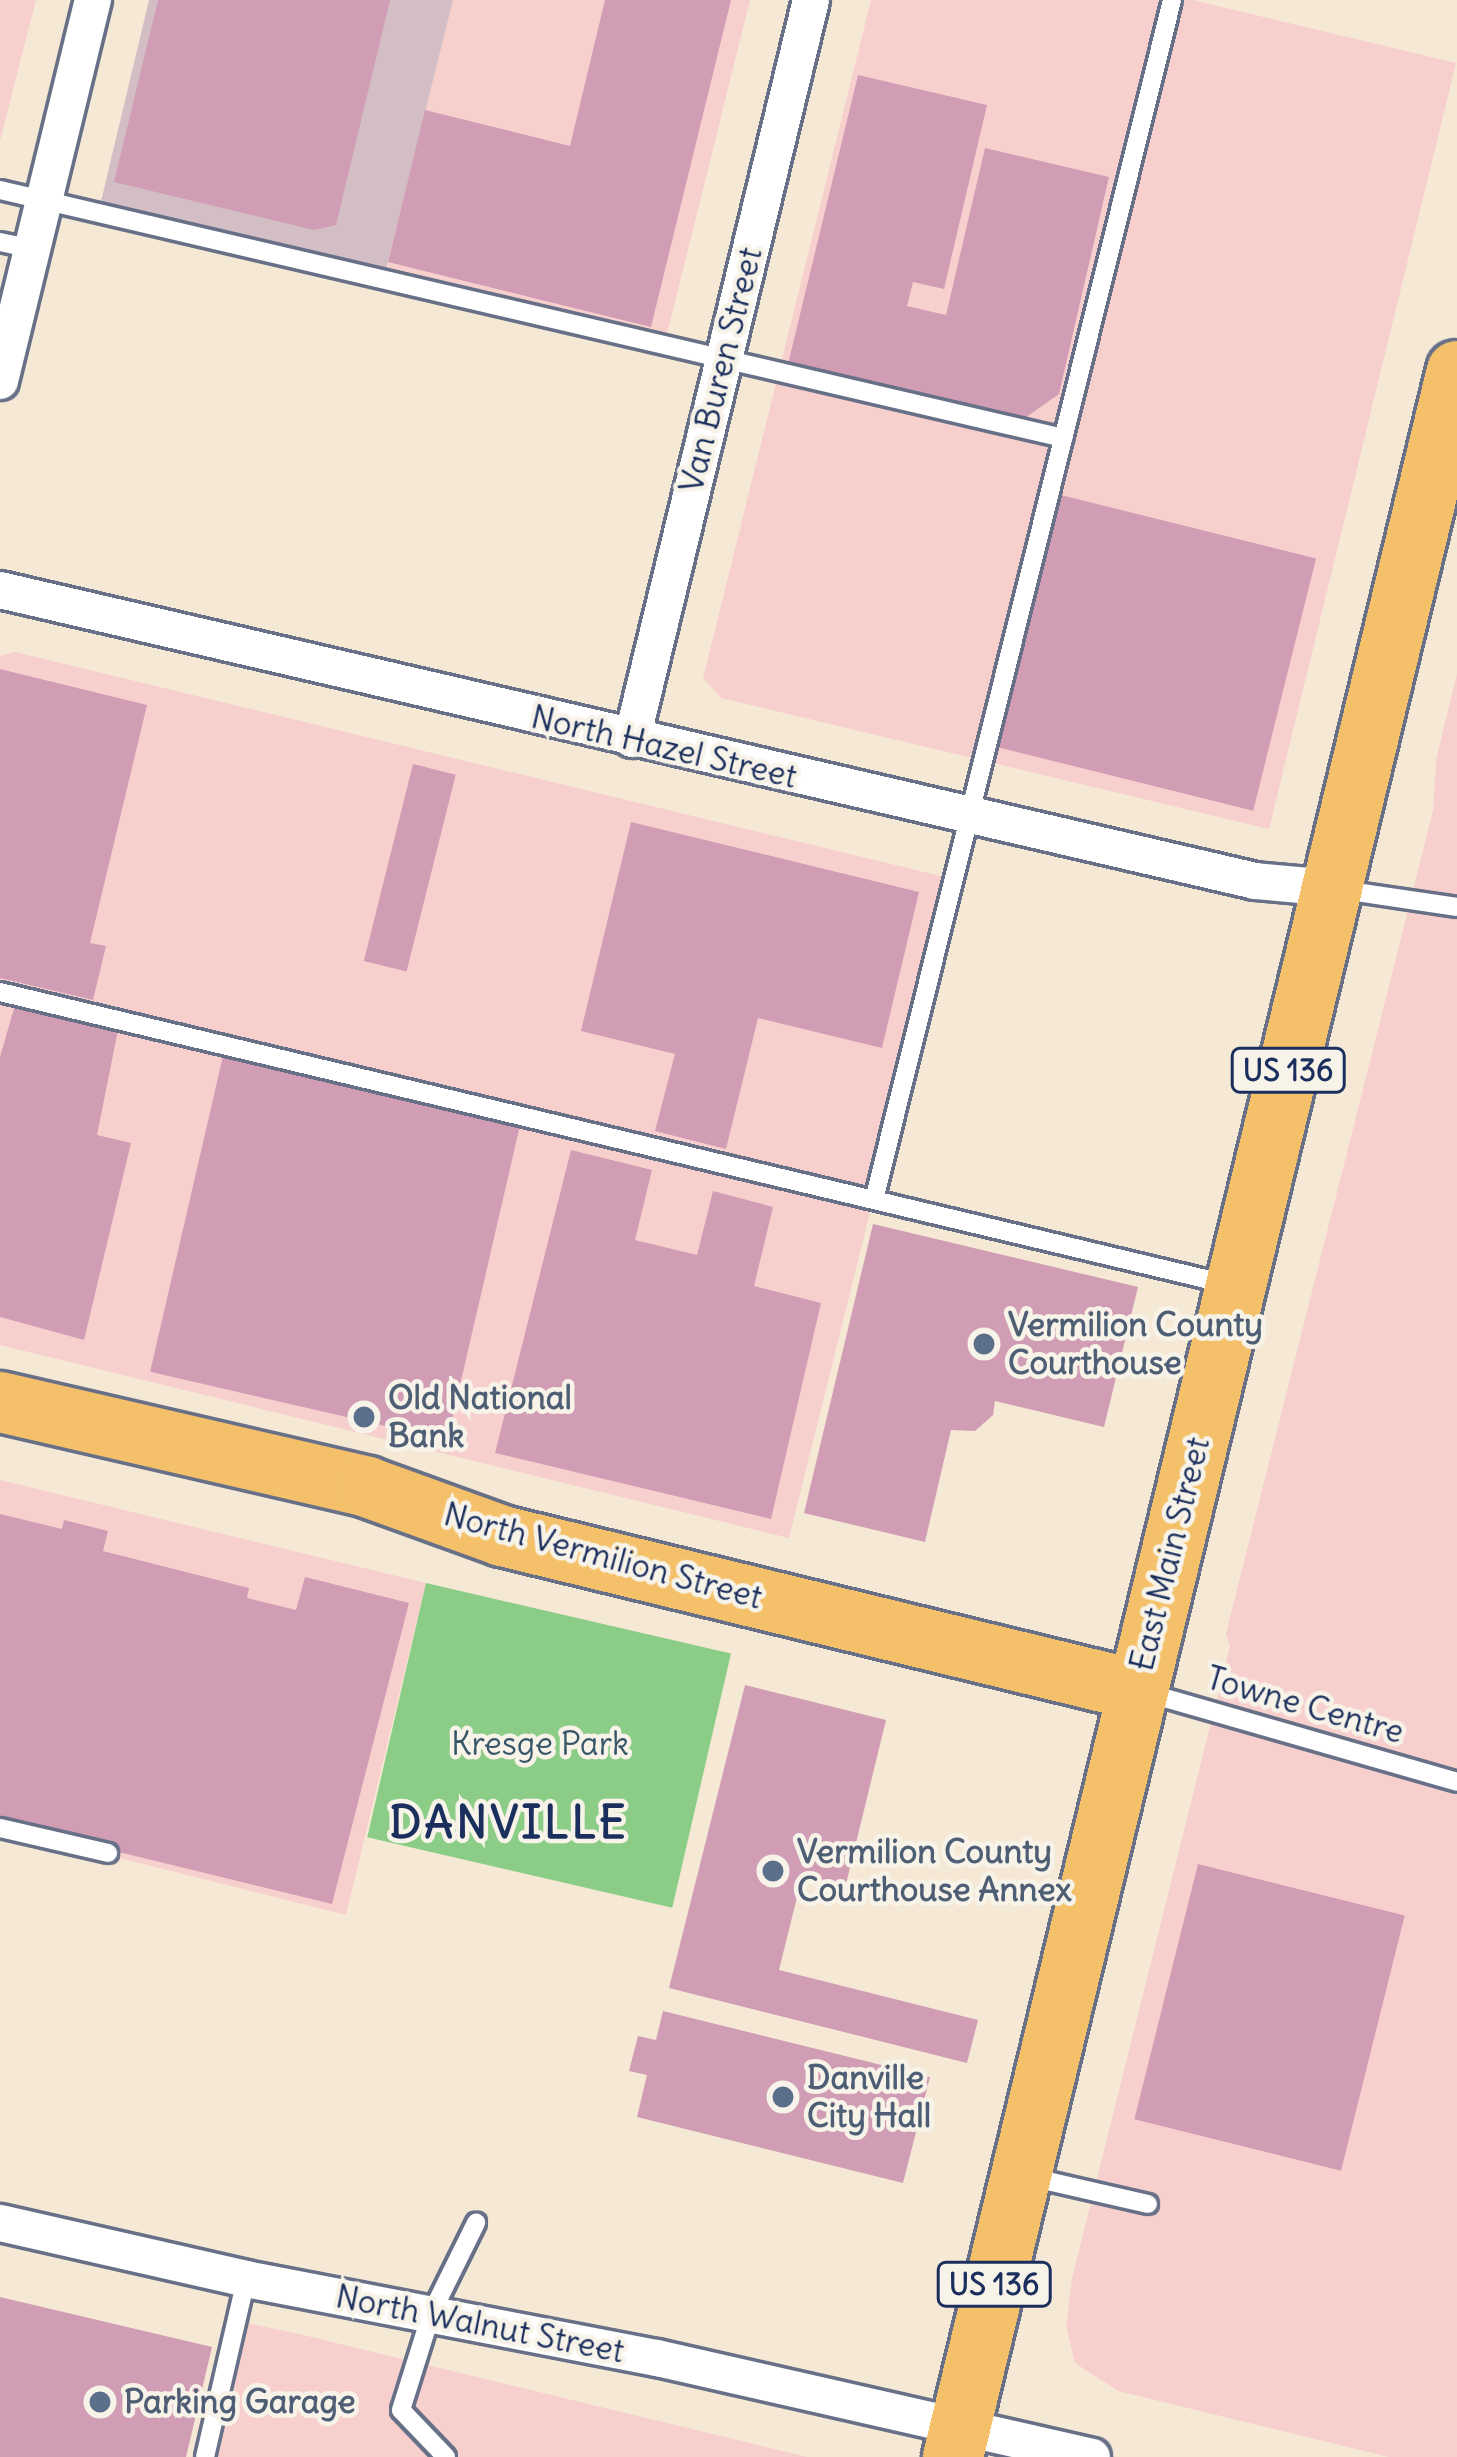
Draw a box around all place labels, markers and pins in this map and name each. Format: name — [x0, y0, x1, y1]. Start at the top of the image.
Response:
place label: Vermilion County Courthouse — [1008, 1305, 1263, 1383]
marker: Vermilion County Courthouse — [971, 1331, 997, 1357]
place label: Old National Bank — [388, 1378, 572, 1456]
marker: Old National Bank — [351, 1404, 377, 1430]
place label: Vermilion County Courthouse Annex — [797, 1832, 1072, 1910]
marker: Vermilion County Courthouse Annex — [760, 1858, 786, 1884]
place label: Danville City Hall — [807, 2058, 931, 2136]
marker: Danville City Hall — [770, 2084, 796, 2110]
place label: Parking Garage — [124, 2382, 356, 2422]
marker: Parking Garage — [87, 2389, 113, 2415]

